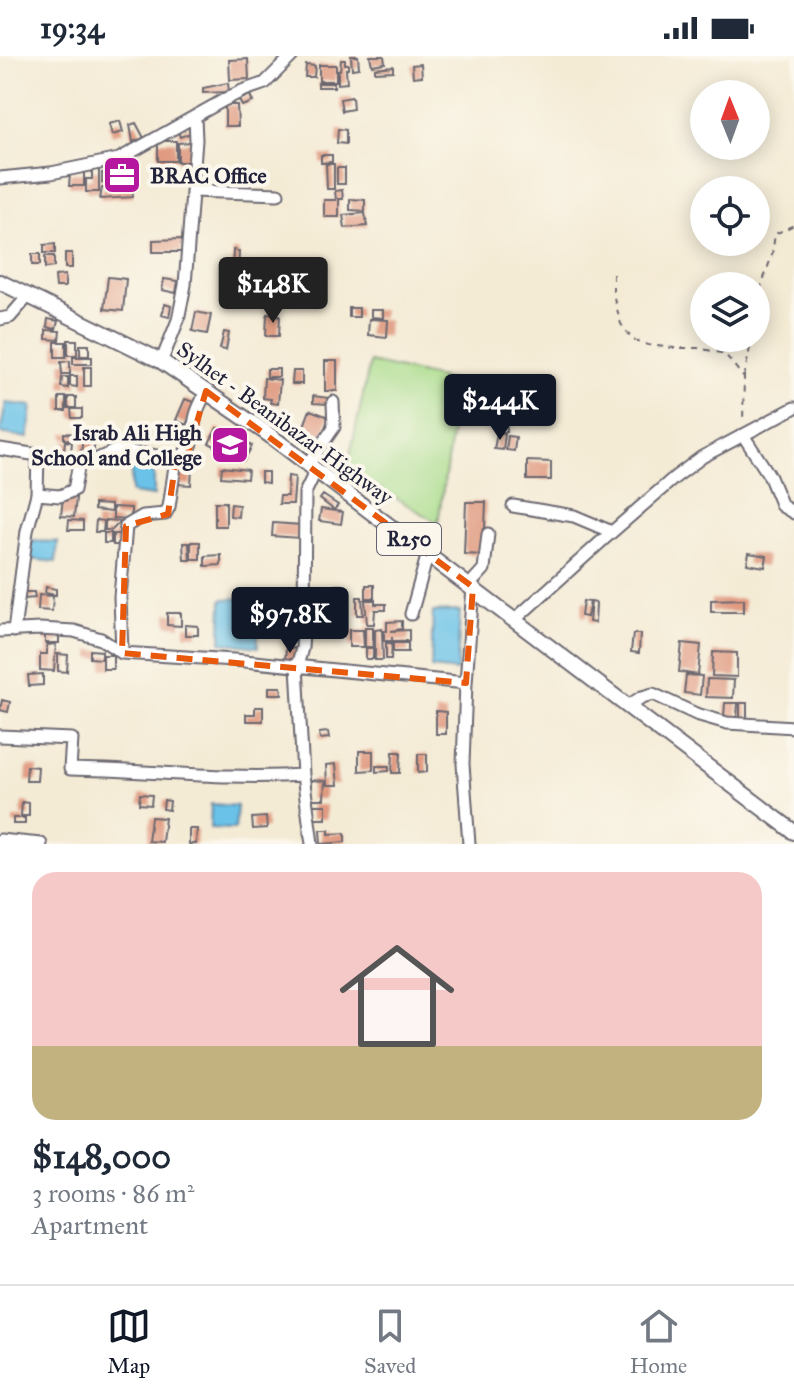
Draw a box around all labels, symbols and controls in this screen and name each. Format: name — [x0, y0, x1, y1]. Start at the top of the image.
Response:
text: 19:34 — [40, 10, 104, 46]
north arrow — [690, 80, 770, 160]
map controls — [690, 80, 770, 352]
office icon: BRAC Office — [101, 154, 143, 196]
place label: BRAC Office — [150, 162, 267, 189]
button: locate — [690, 176, 770, 256]
pin: $148K — [217, 257, 329, 325]
text: $148K — [237, 267, 309, 299]
button: layers — [690, 272, 770, 352]
street label: Sylhet - Beanibazar Highway — [172, 335, 399, 511]
pin: $244K — [444, 374, 556, 442]
text: $244K — [462, 384, 538, 416]
place label: Israb Ali High School and College — [31, 419, 203, 471]
school or university icon: Israb Ali High School and College — [209, 424, 251, 466]
road number: R250 — [377, 523, 441, 555]
pin: $97.8K — [225, 587, 355, 655]
text: $97.8K — [250, 597, 330, 629]
icon: home — [325, 924, 469, 1068]
text: $148,000 — [32, 1136, 171, 1177]
text: 3 rooms · 86 m² — [32, 1177, 195, 1209]
text: Apartment — [32, 1209, 148, 1241]
tab: Map — [107, 1304, 151, 1379]
tab: Saved — [364, 1304, 416, 1379]
tab: Home — [630, 1304, 687, 1379]

